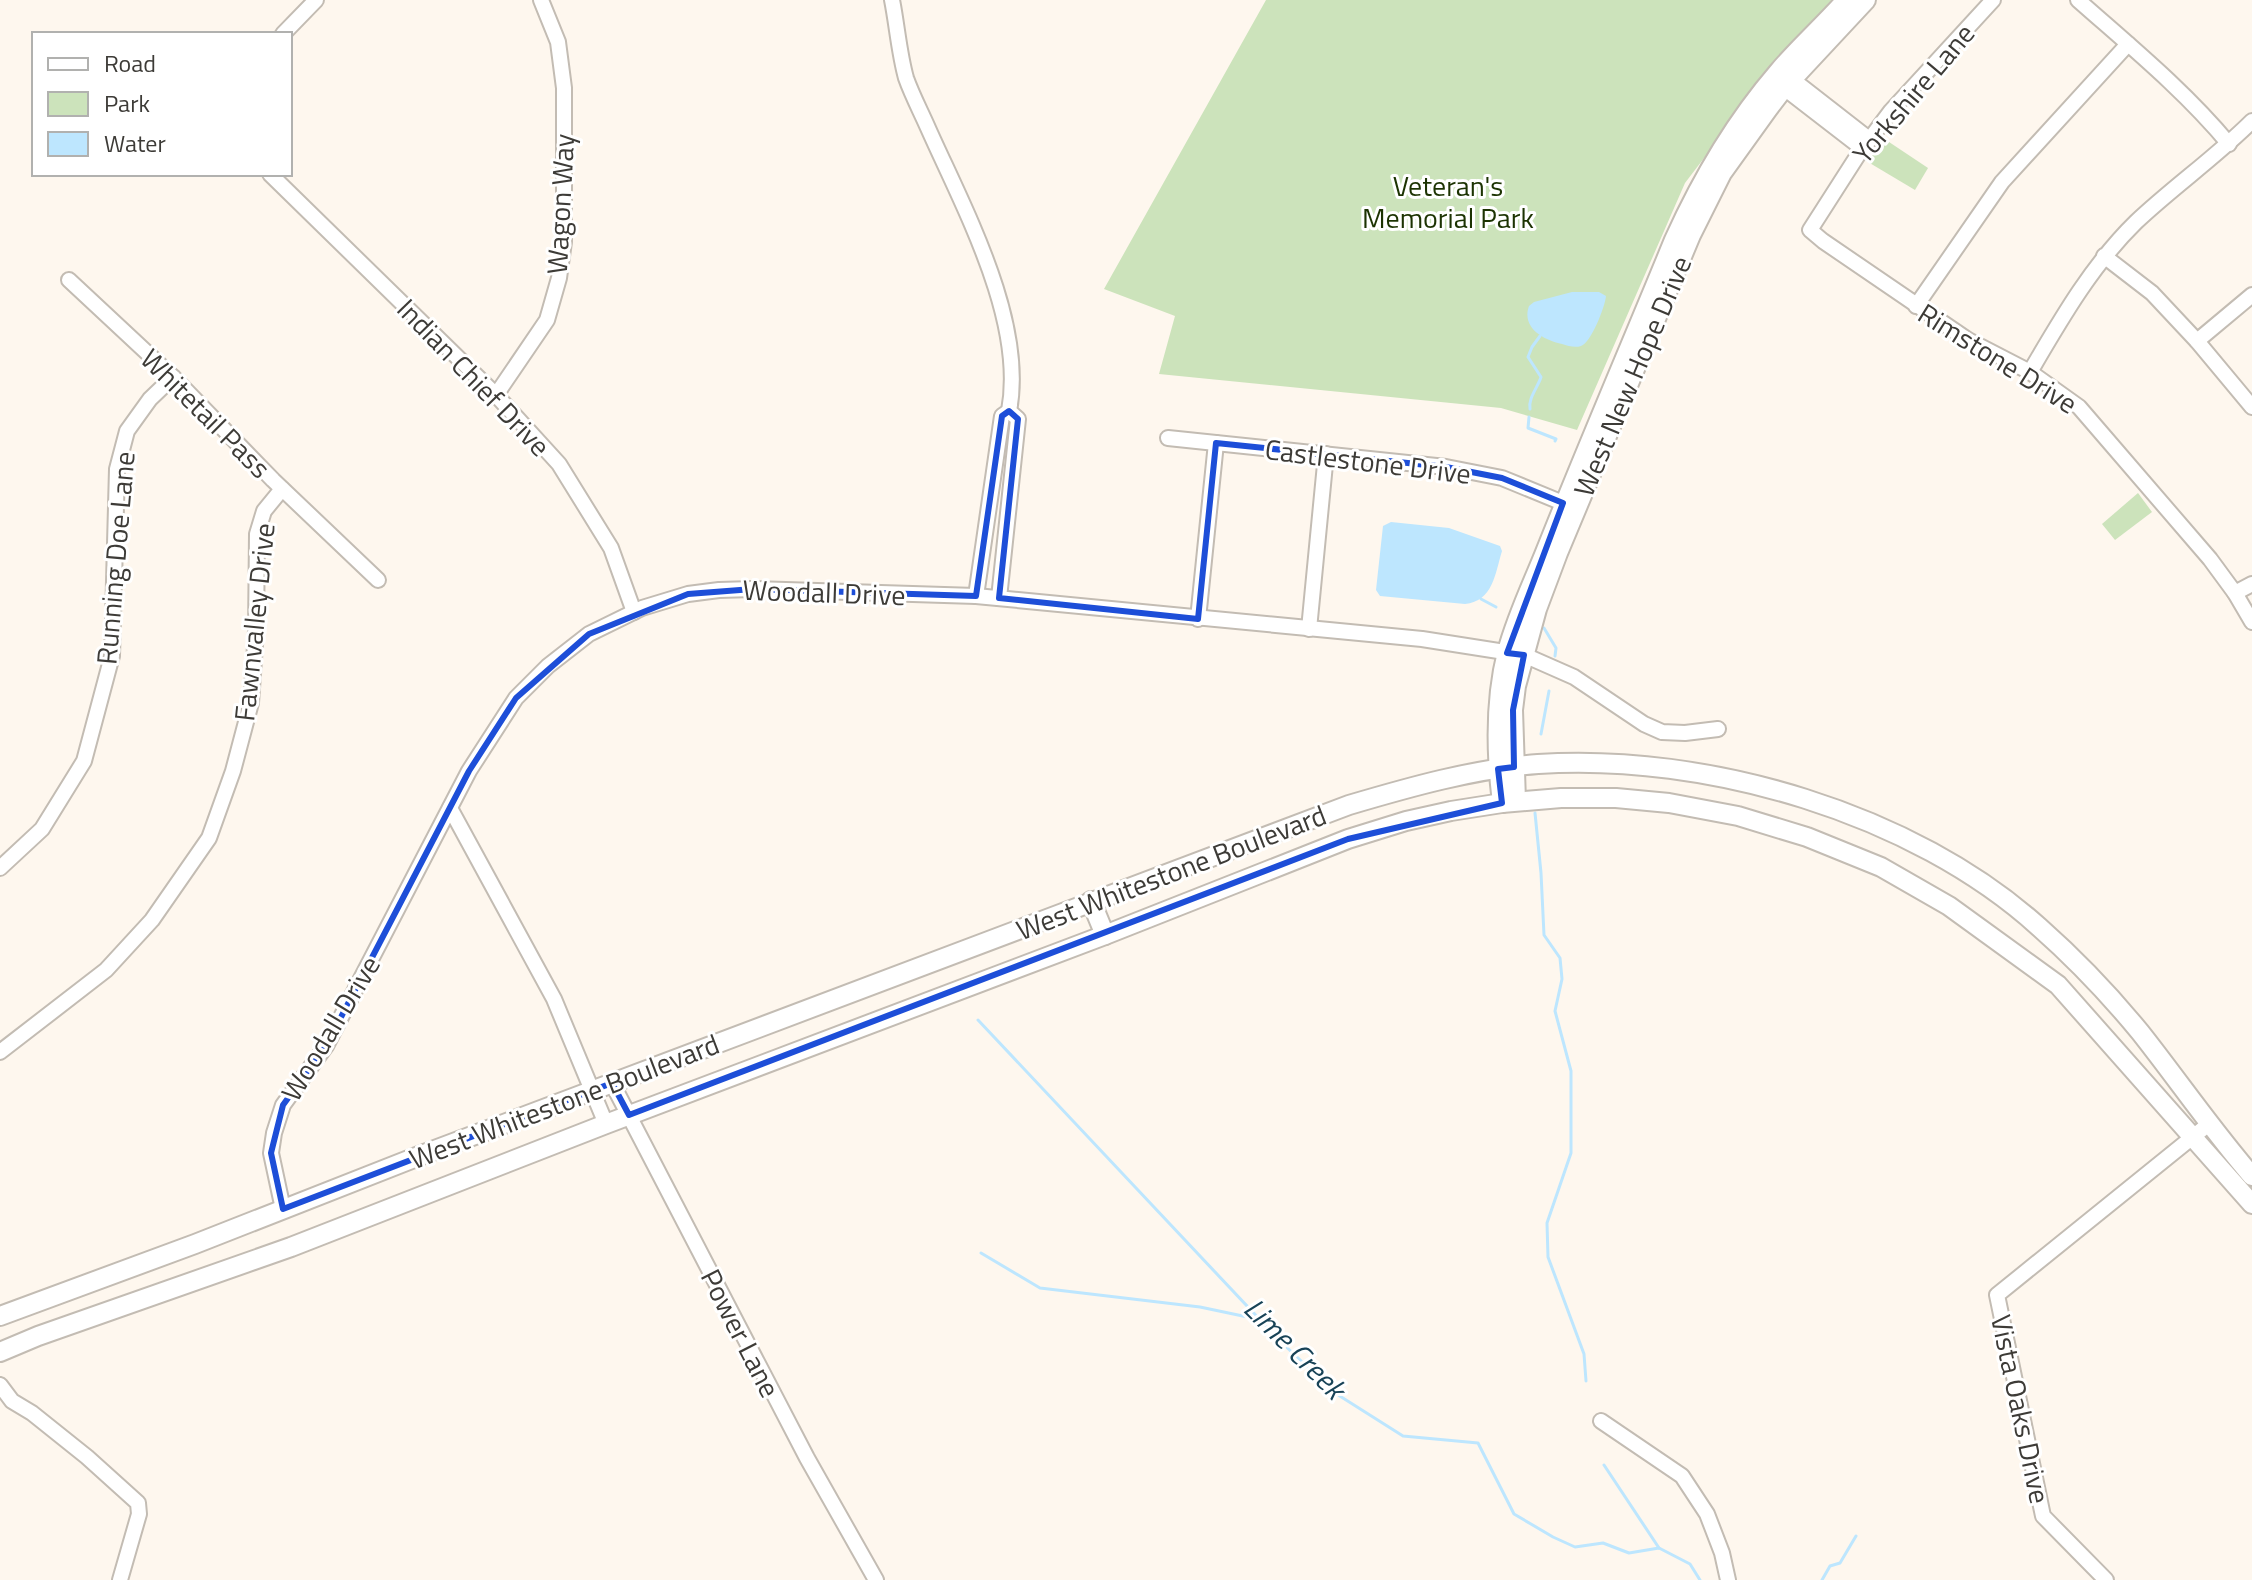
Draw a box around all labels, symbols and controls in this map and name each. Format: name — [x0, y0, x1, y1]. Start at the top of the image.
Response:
street label: Yorkshire Lane — [1841, 13, 1985, 173]
legend — [32, 32, 292, 176]
text: Road — [104, 45, 156, 81]
text: Park — [104, 85, 150, 121]
text: Water — [104, 125, 166, 161]
street label: Wagon Way — [535, 133, 585, 275]
park label: Veteran's Memorial Park — [1362, 164, 1534, 239]
street label: West New Hope Drive — [1562, 249, 1702, 503]
street label: Indian Chief Drive — [387, 288, 561, 466]
street label: Rimstone Drive — [1910, 292, 2086, 424]
street label: Whitetail Pass — [131, 338, 281, 488]
street label: Castlestone Drive — [1263, 427, 1473, 495]
street label: Running Doe Lane — [84, 450, 146, 666]
street label: Fawnvalley Drive — [222, 521, 286, 723]
street label: Woodall Drive — [742, 568, 906, 616]
street label: West Whitestone Boulevard — [1010, 793, 1332, 951]
street label: Woodall Drive — [270, 947, 390, 1109]
street label: West Whitestone Boulevard — [403, 1022, 725, 1180]
street label: Power Lane — [690, 1261, 792, 1405]
water label: Lime Creek — [1233, 1286, 1359, 1412]
street label: Vista Oaks Drive — [1980, 1311, 2062, 1507]

